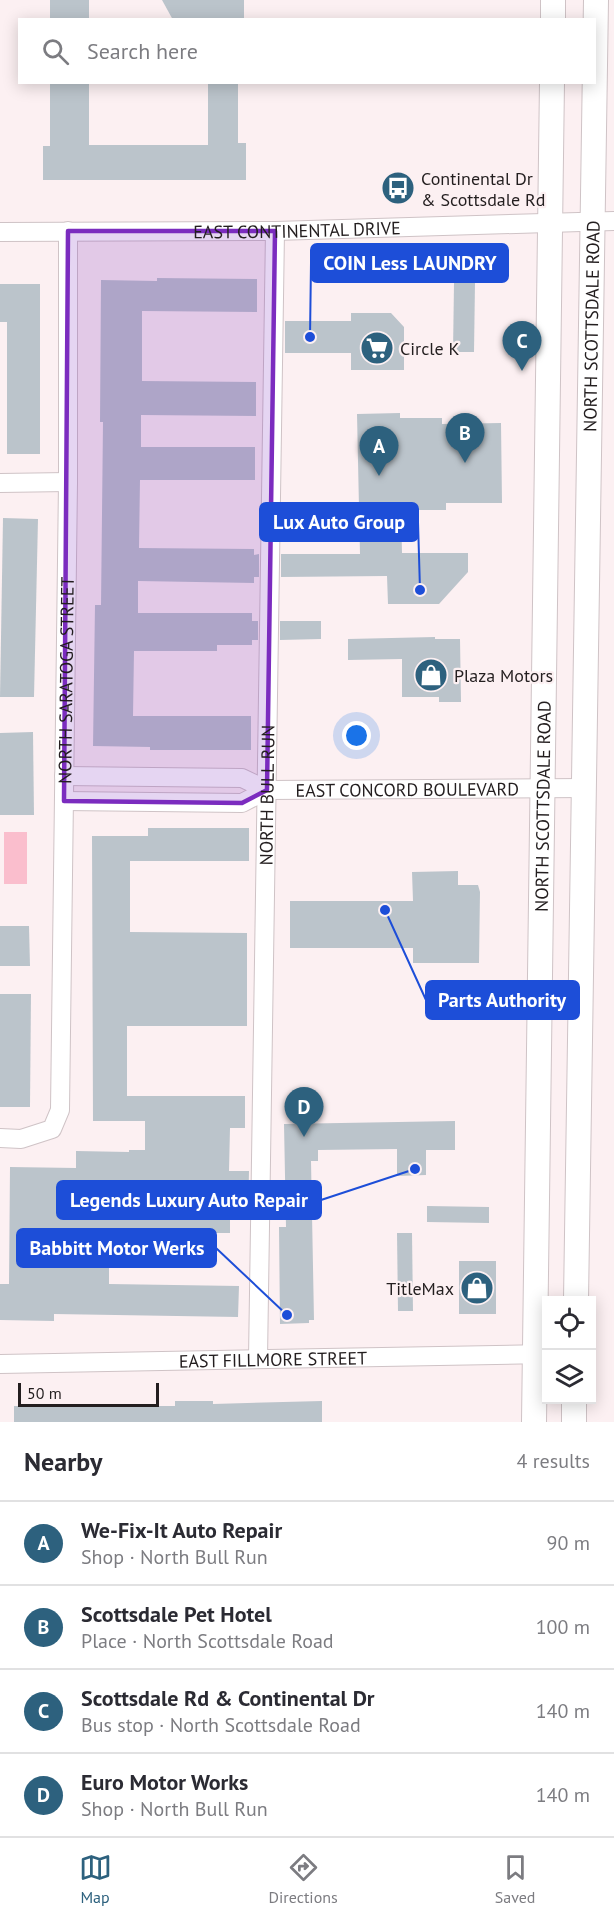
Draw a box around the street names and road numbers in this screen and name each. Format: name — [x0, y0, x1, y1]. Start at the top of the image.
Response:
street label: EAST CONTINENTAL DRIVE — [193, 216, 401, 243]
street label: NORTH SCOTTSDALE ROAD — [578, 220, 604, 432]
street label: NORTH SARATOGA STREET — [53, 576, 78, 784]
street label: NORTH SCOTTSDALE ROAD — [529, 700, 555, 912]
street label: NORTH BULL RUN — [254, 725, 279, 865]
street label: EAST CONCORD BOULEVARD — [295, 777, 519, 801]
street label: EAST FILLMORE STREET — [179, 1346, 367, 1372]

